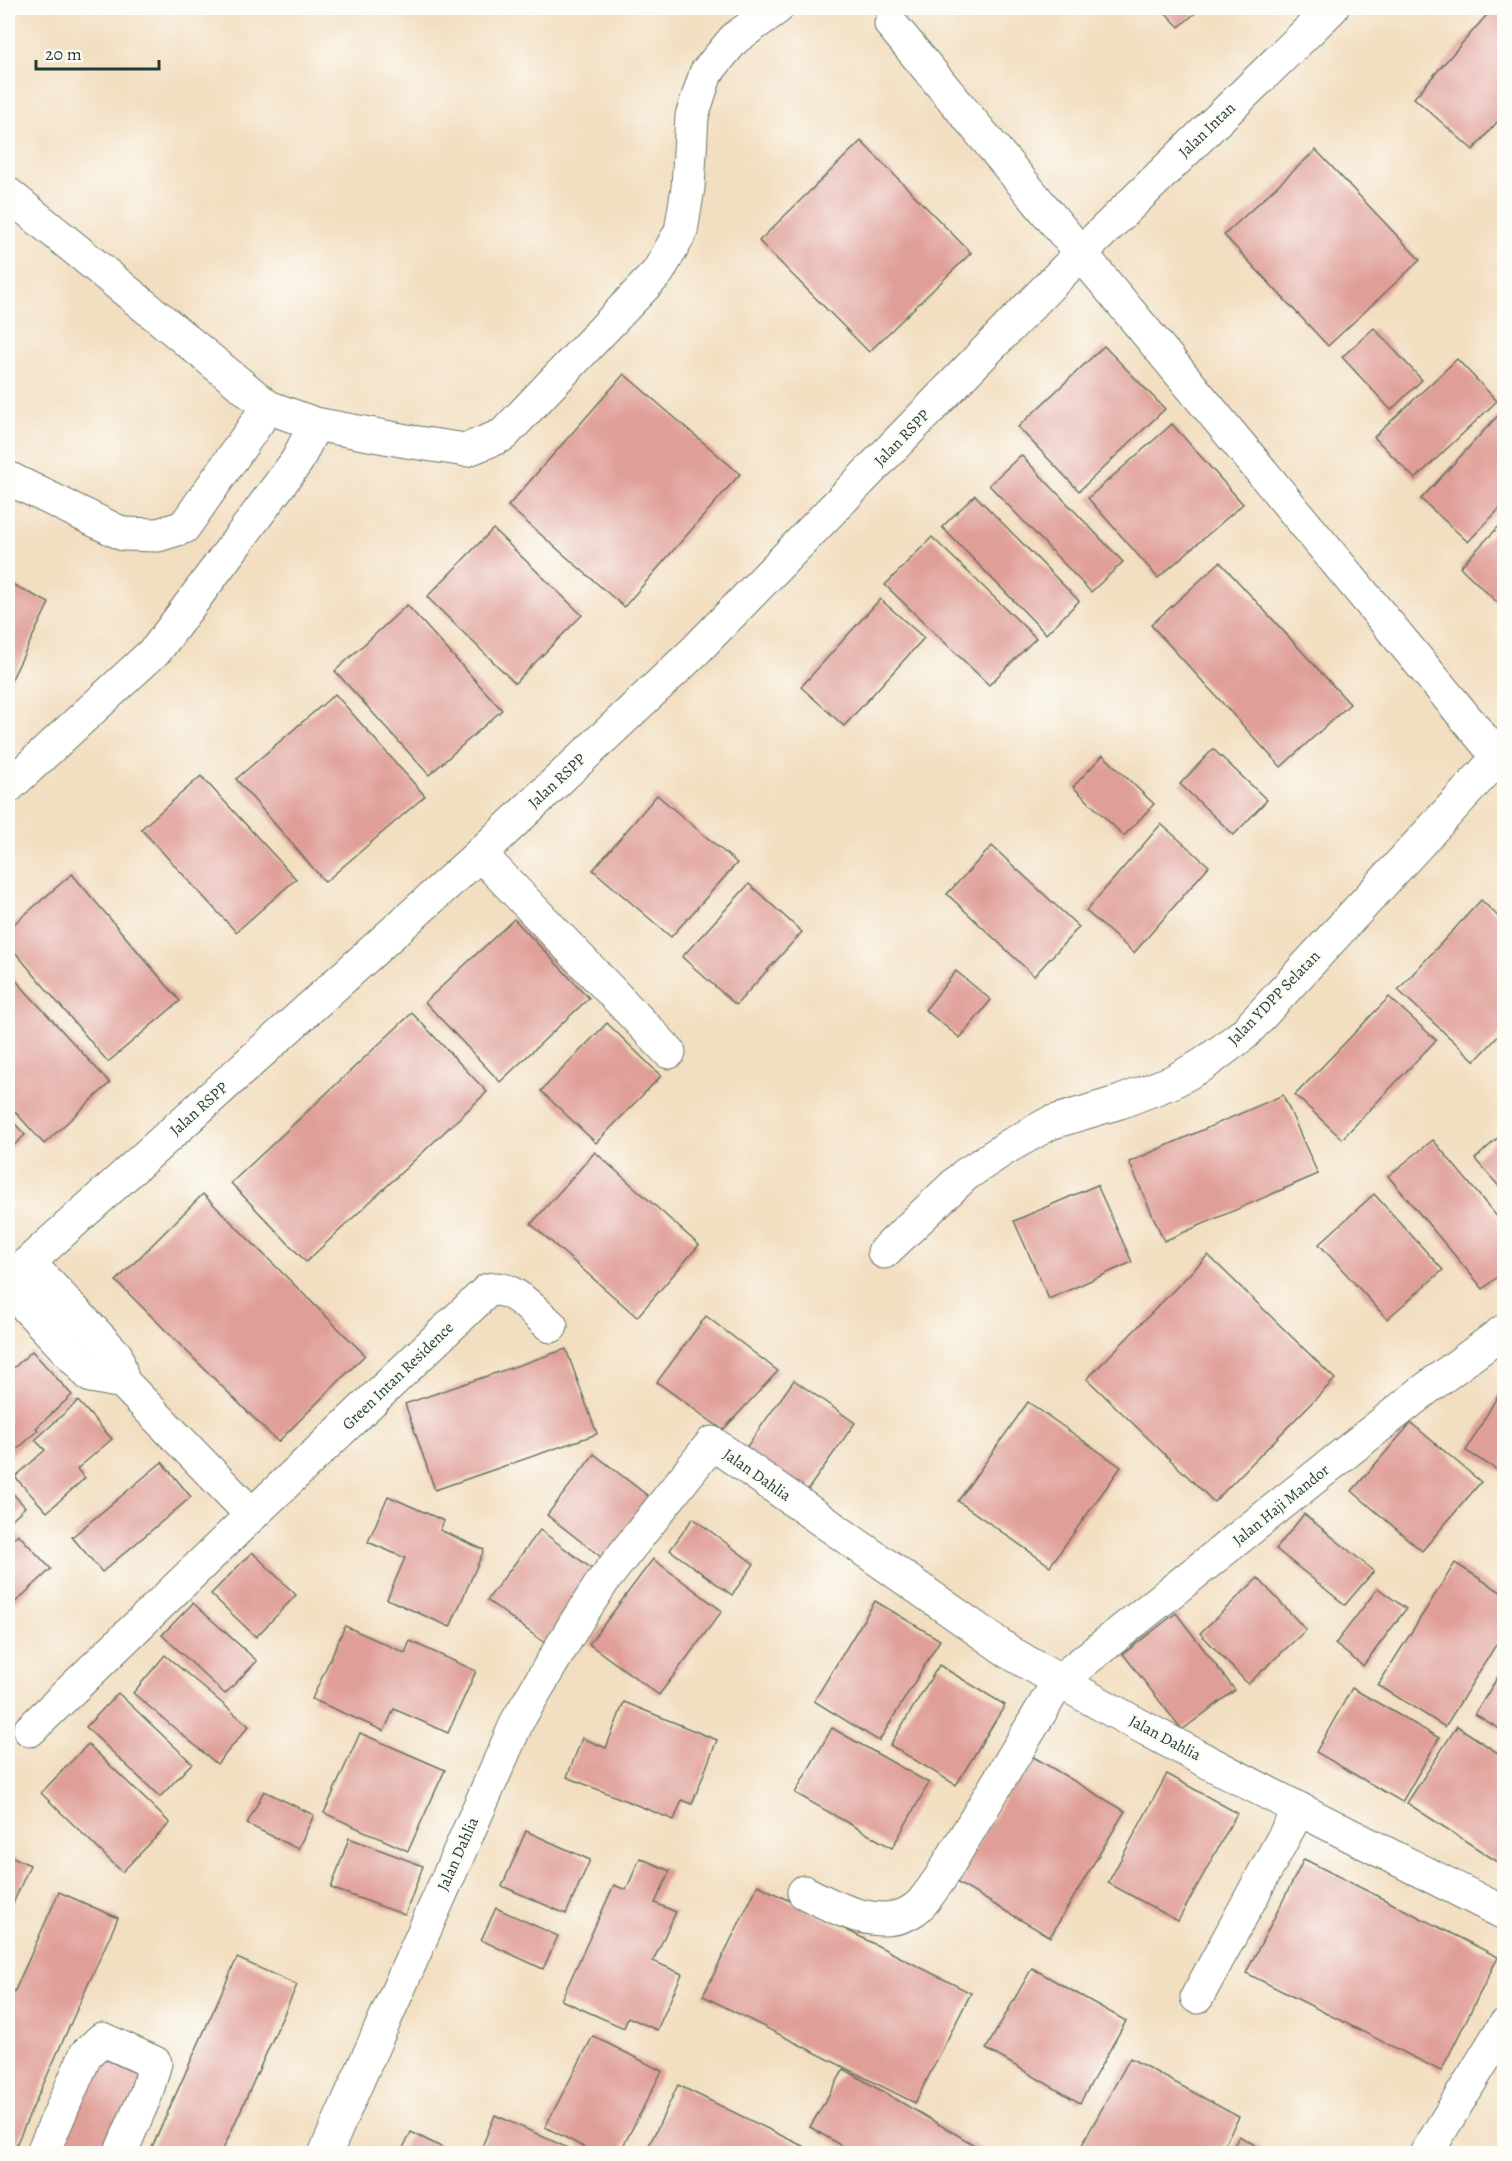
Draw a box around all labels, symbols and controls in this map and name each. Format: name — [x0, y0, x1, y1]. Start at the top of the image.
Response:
scale bar — [36, 33, 159, 71]
text: 20 m — [45, 42, 82, 66]
street label: Jalan Intan — [1174, 97, 1240, 163]
street label: Jalan RSPP — [869, 405, 935, 471]
street label: Jalan RSPP — [523, 748, 591, 813]
street label: Jalan YDPP Selatan — [1223, 945, 1325, 1050]
street label: Jalan RSPP — [165, 1077, 233, 1141]
street label: Green Intan Residence — [337, 1317, 459, 1435]
street label: Jalan Dahlia — [718, 1443, 796, 1507]
street label: Jalan Haji Mandor — [1228, 1459, 1334, 1551]
street label: Jalan Dahlia — [1125, 1710, 1205, 1766]
street label: Jalan Dahlia — [432, 1813, 484, 1894]

